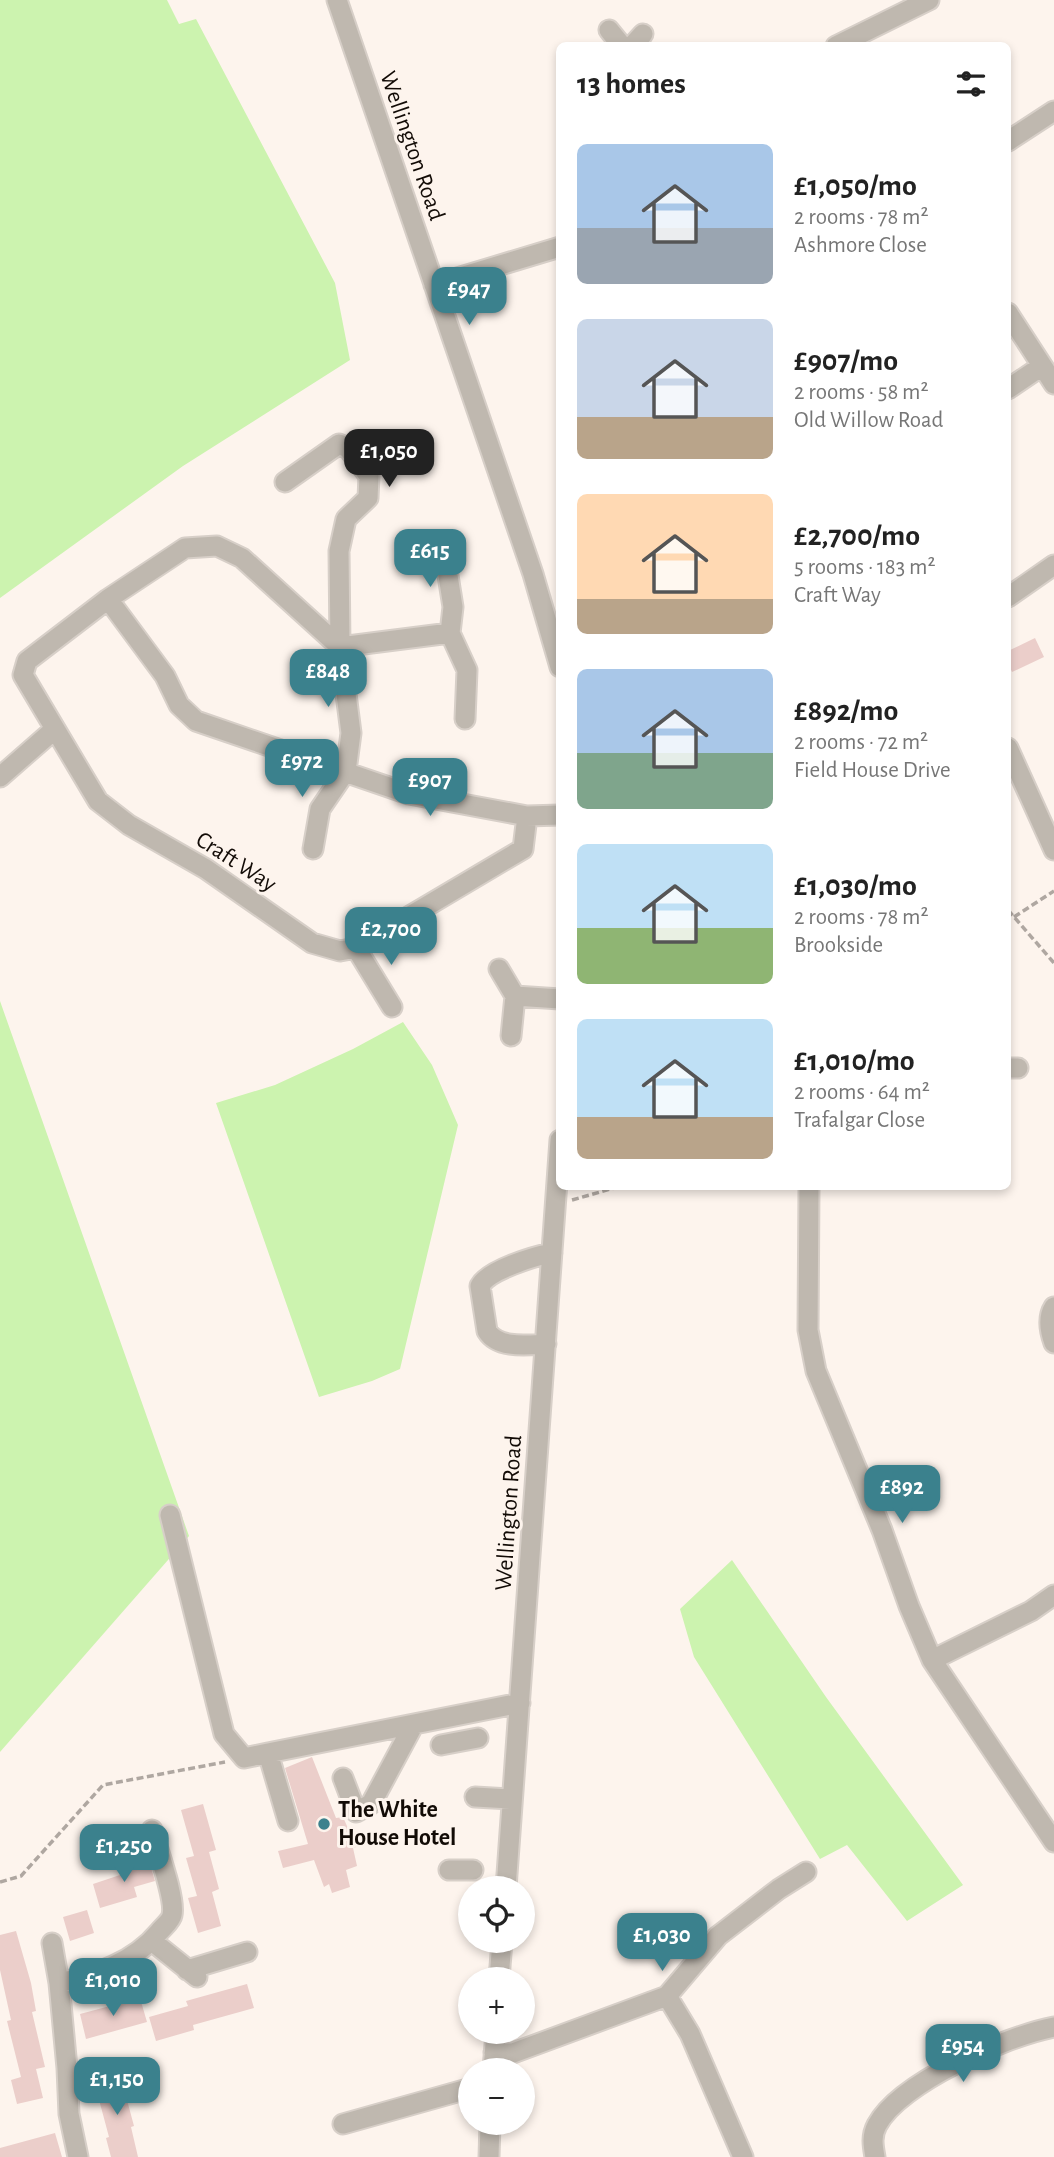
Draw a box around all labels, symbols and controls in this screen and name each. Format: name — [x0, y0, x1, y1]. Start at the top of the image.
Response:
icon: filters — [952, 65, 990, 103]
street label: Wellington Road — [375, 68, 449, 224]
text: 13 homes — [577, 69, 686, 99]
text: £1,050/mo — [794, 171, 917, 201]
icon: home — [633, 172, 717, 256]
text: 2 rooms · 78 m² — [794, 206, 929, 229]
text: Ashmore Close — [794, 234, 927, 257]
pin: £947 — [428, 268, 510, 327]
text: £947 — [448, 278, 490, 301]
text: £907/mo — [794, 346, 898, 376]
icon: home — [633, 347, 717, 431]
text: 2 rooms · 58 m² — [794, 381, 929, 404]
text: Old Willow Road — [794, 409, 943, 432]
pin: £1,050 — [332, 430, 446, 489]
text: £1,050 — [360, 440, 418, 463]
text: £2,700/mo — [794, 521, 920, 551]
icon: home — [633, 522, 717, 606]
pin: £615 — [389, 530, 471, 589]
text: £615 — [410, 540, 450, 563]
text: 5 rooms · 183 m² — [794, 556, 935, 579]
text: Craft Way — [794, 584, 881, 607]
pin: £848 — [287, 650, 369, 709]
text: £848 — [306, 660, 350, 683]
text: £892/mo — [794, 696, 898, 726]
icon: home — [633, 697, 717, 781]
text: 2 rooms · 72 m² — [794, 731, 928, 754]
pin: £972 — [261, 740, 343, 799]
text: £972 — [281, 750, 323, 773]
pin: £907 — [389, 758, 471, 818]
text: Field House Drive — [794, 759, 951, 782]
text: £907 — [408, 769, 452, 792]
street label: Craft Way — [191, 827, 281, 897]
text: £1,030/mo — [794, 871, 917, 901]
icon: home — [633, 872, 717, 956]
text: 2 rooms · 78 m² — [794, 906, 929, 929]
pin: £2,700 — [334, 908, 448, 967]
text: £2,700 — [361, 918, 421, 941]
text: Brookside — [794, 934, 883, 957]
text: £1,010/mo — [794, 1046, 915, 1076]
icon: home — [633, 1047, 717, 1131]
text: 2 rooms · 64 m² — [794, 1081, 930, 1104]
text: Trafalgar Close — [794, 1109, 925, 1132]
street label: Wellington Road — [492, 1434, 526, 1592]
pin: £892 — [861, 1466, 943, 1525]
text: £892 — [880, 1476, 924, 1499]
place label: The White House Hotel — [338, 1798, 456, 1850]
marker: The White House Hotel — [316, 1816, 332, 1832]
pin: £1,250 — [67, 1825, 181, 1884]
text: £1,250 — [96, 1835, 152, 1858]
map controls — [458, 1876, 535, 2135]
button: locate — [458, 1876, 535, 1953]
pin: £1,030 — [605, 1913, 719, 1973]
text: £1,030 — [633, 1924, 691, 1947]
pin: £1,010 — [56, 1958, 170, 2018]
button: + — [458, 1967, 535, 2044]
text: £1,010 — [85, 1969, 141, 1992]
pin: £954 — [922, 2024, 1004, 2084]
text: £954 — [942, 2035, 984, 2058]
pin: £1,150 — [60, 2058, 174, 2117]
button: − — [458, 2058, 535, 2135]
text: £1,150 — [90, 2068, 144, 2091]

